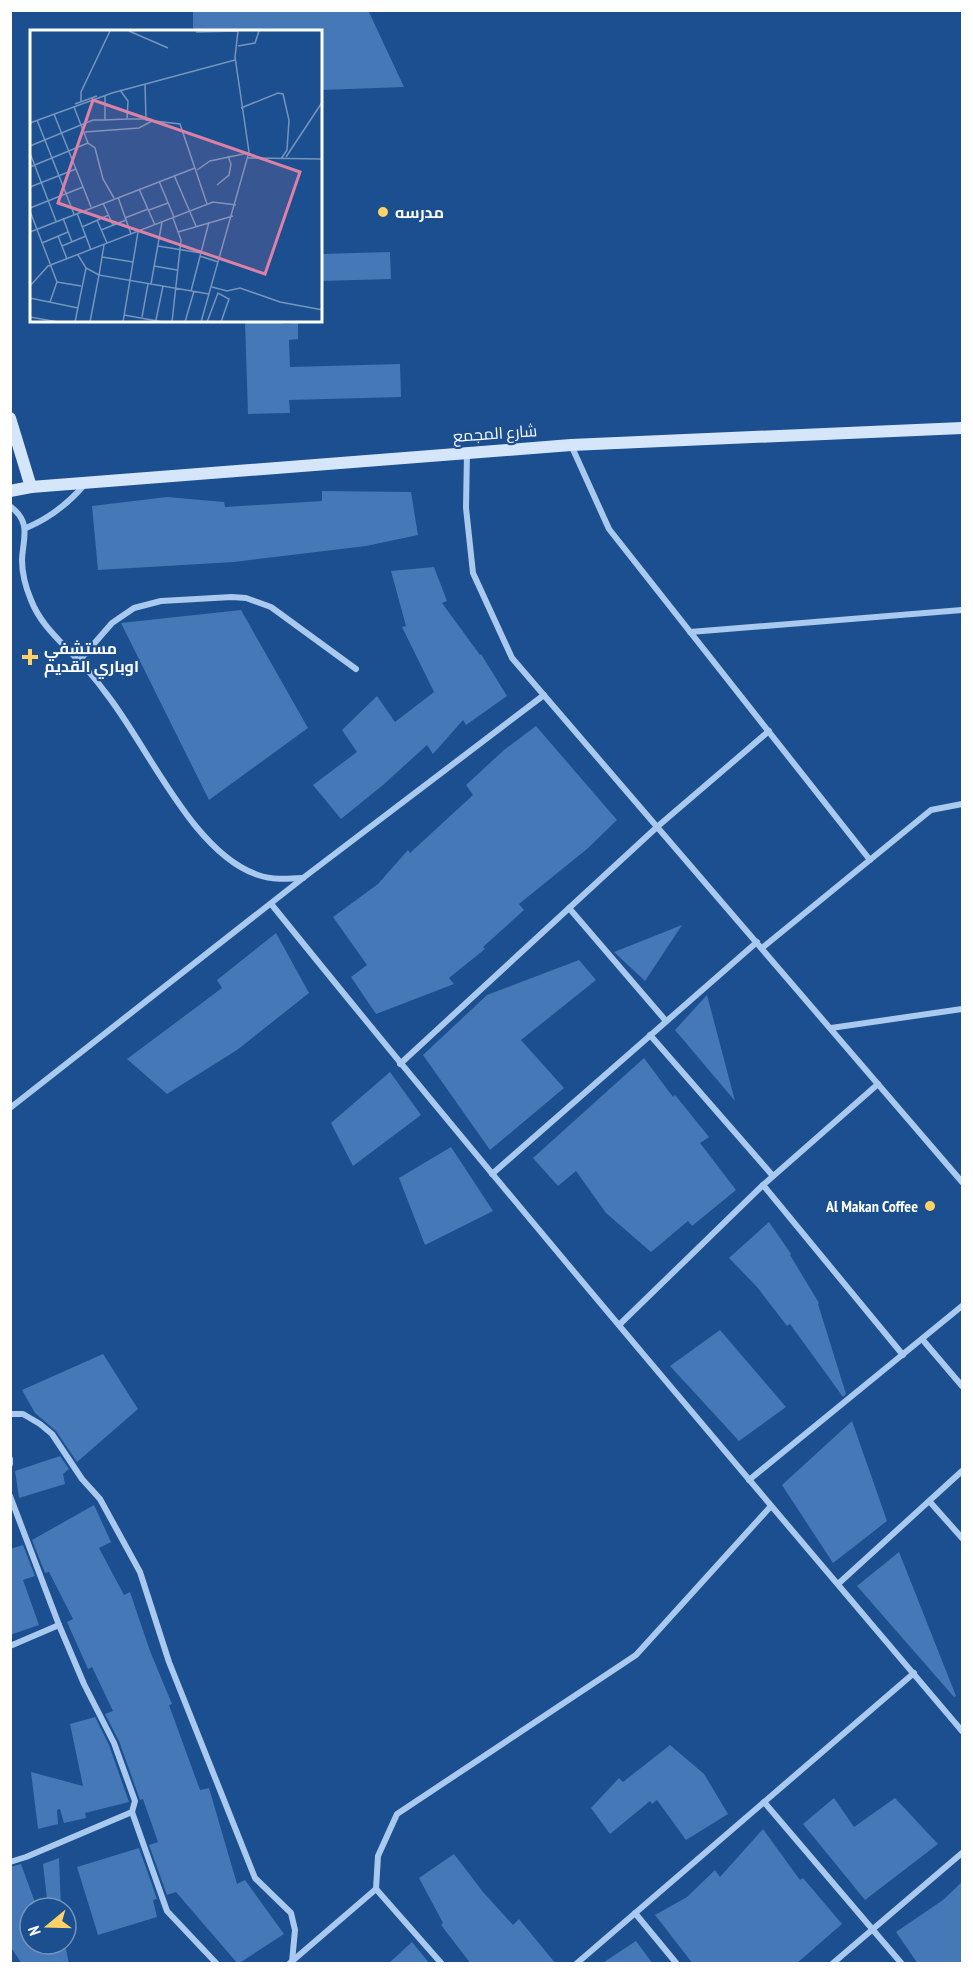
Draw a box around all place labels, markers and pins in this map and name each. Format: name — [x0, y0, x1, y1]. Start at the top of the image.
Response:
place label: مدرسه — [395, 202, 444, 222]
marker: مدرسه — [376, 205, 390, 219]
place label: مستشفي اوباري القديم — [44, 638, 139, 679]
marker: مستشفي اوباري القديم — [21, 648, 39, 666]
place label: Al Makan Coffee — [825, 1196, 918, 1216]
marker: Al Makan Coffee — [923, 1199, 937, 1213]

